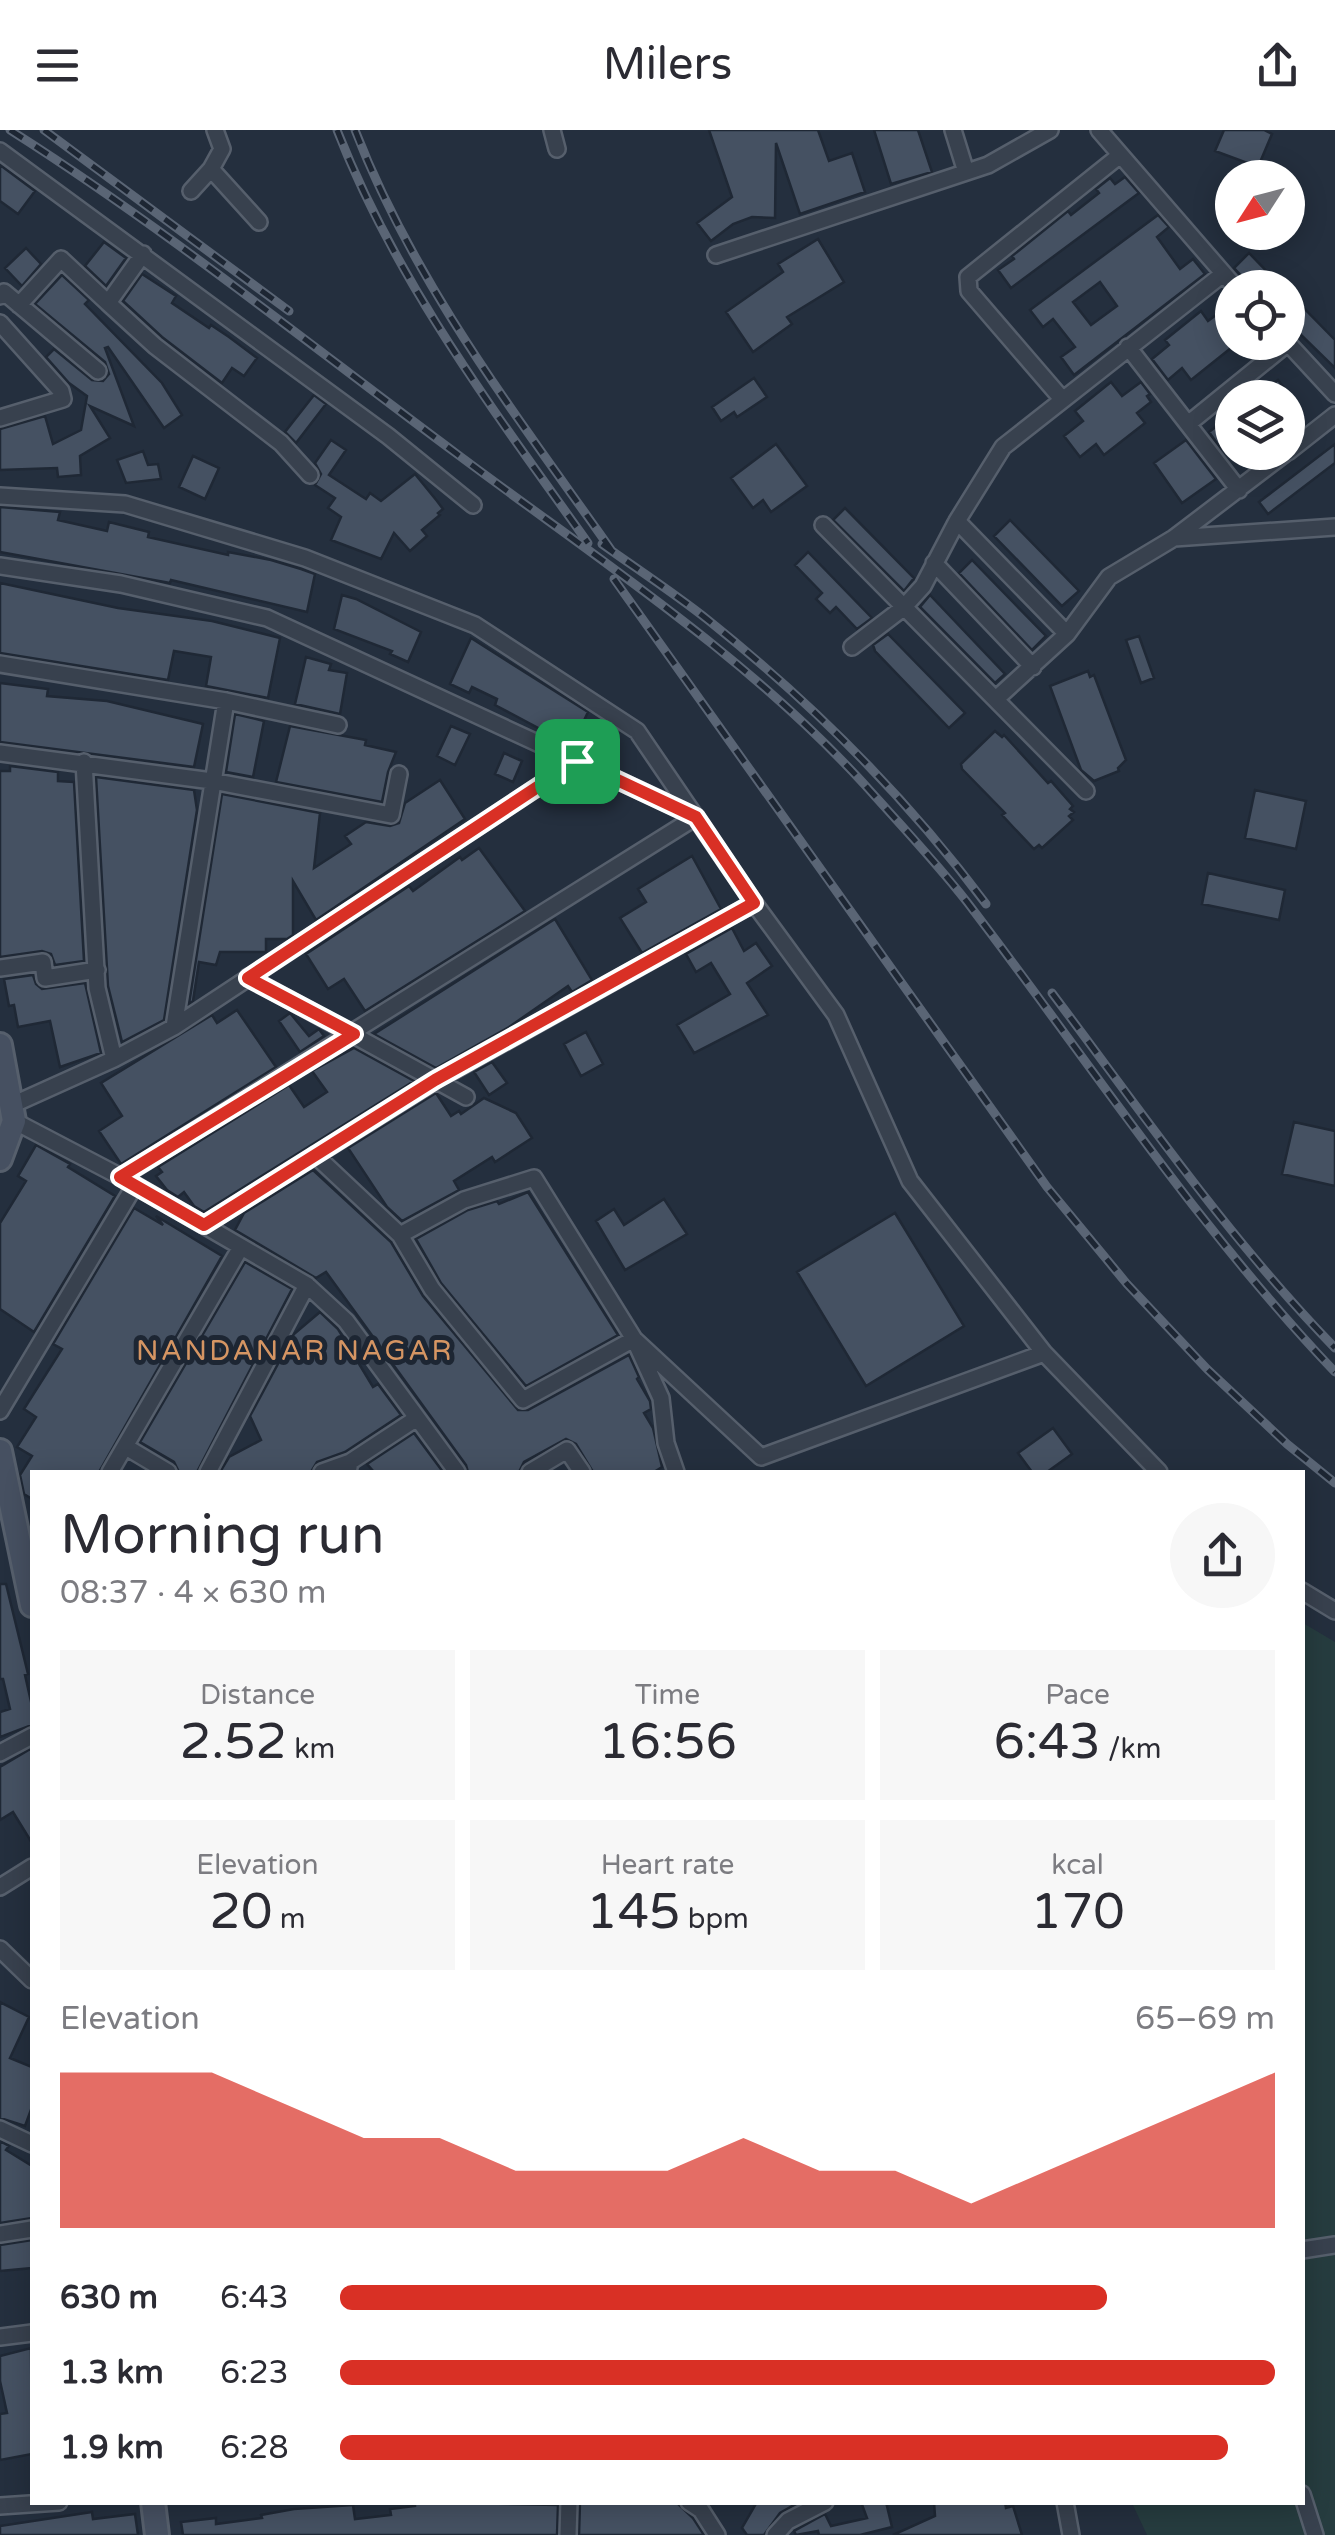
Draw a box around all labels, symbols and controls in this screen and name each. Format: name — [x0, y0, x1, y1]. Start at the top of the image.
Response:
icon: menu — [30, 38, 85, 93]
text: Milers — [603, 38, 732, 92]
icon: share — [1250, 38, 1305, 93]
north arrow — [1215, 160, 1305, 250]
map controls — [1215, 160, 1305, 470]
button: locate — [1215, 270, 1305, 360]
button: layers — [1215, 380, 1305, 470]
pin — [535, 719, 620, 804]
icon: arrive — [550, 734, 605, 789]
district label: NANDANAR NAGAR — [136, 1334, 454, 1368]
text: Morning run — [60, 1503, 385, 1569]
button: share — [1170, 1503, 1275, 1608]
text: 08:37 · 4 × 630 m — [60, 1574, 326, 1612]
text: Distance — [200, 1678, 315, 1712]
text: Time — [635, 1678, 700, 1712]
text: Pace — [1045, 1678, 1110, 1712]
text: 2.52 — [180, 1712, 287, 1772]
text: 16:56 — [598, 1712, 737, 1772]
text: 6:43 — [994, 1712, 1101, 1772]
text: km — [287, 1732, 335, 1766]
text: /km — [1101, 1732, 1161, 1766]
text: Elevation — [196, 1848, 319, 1882]
text: Heart rate — [601, 1848, 734, 1882]
text: kcal — [1051, 1848, 1104, 1882]
text: 20 — [210, 1882, 272, 1942]
text: 145 — [586, 1882, 680, 1942]
text: 170 — [1030, 1882, 1125, 1942]
text: m — [272, 1902, 305, 1936]
text: bpm — [680, 1902, 749, 1936]
text: Elevation — [60, 2000, 200, 2038]
text: 65–69 m — [1135, 2000, 1275, 2038]
text: 630 m — [60, 2279, 158, 2317]
text: 6:43 — [220, 2279, 289, 2317]
text: 1.3 km — [60, 2354, 164, 2392]
text: 6:23 — [220, 2354, 289, 2392]
text: 1.9 km — [60, 2429, 164, 2467]
text: 6:28 — [220, 2429, 289, 2467]

